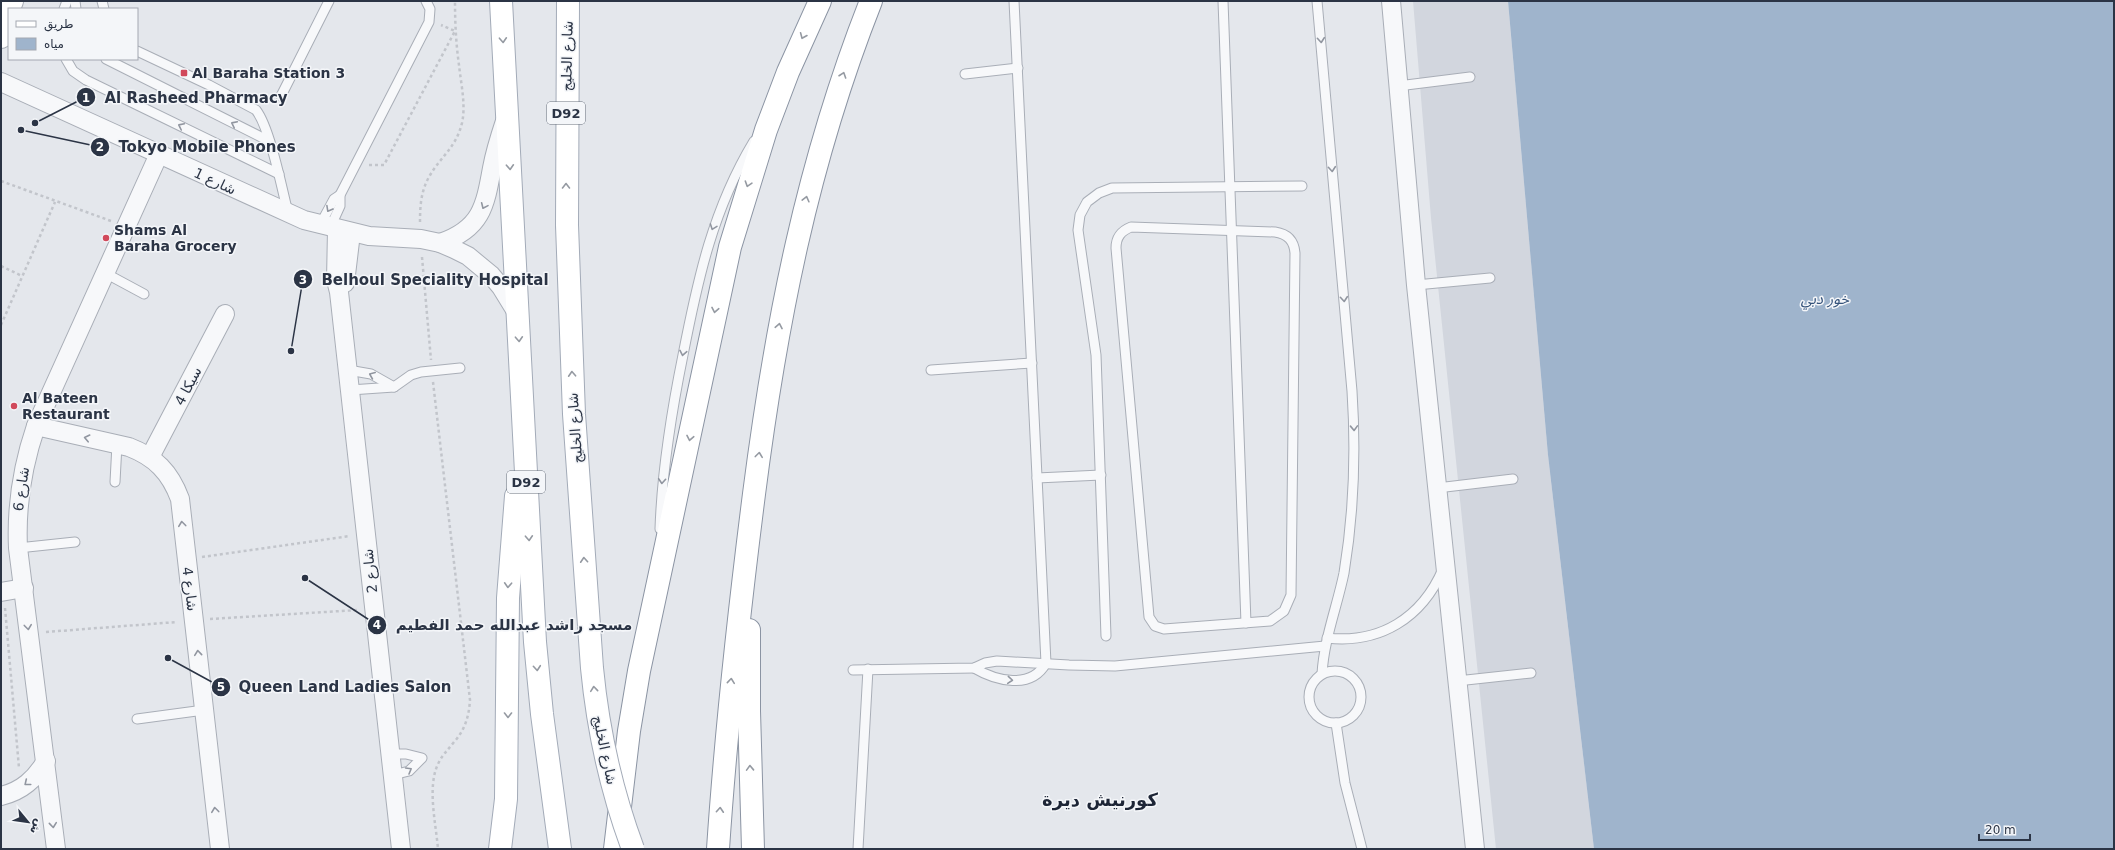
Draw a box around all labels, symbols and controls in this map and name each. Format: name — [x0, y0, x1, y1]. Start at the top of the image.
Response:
legend — [8, 8, 138, 60]
text: طريق — [44, 17, 74, 32]
street label: شارع الخليج — [558, 21, 577, 91]
one-way arrow — [800, 33, 808, 40]
text: مياه — [44, 37, 64, 51]
one-way arrow — [499, 37, 508, 43]
one-way arrow — [1316, 37, 1325, 43]
place label: Al Baraha Station 3 — [192, 65, 345, 81]
marker: Al Baraha Station 3 — [179, 68, 189, 78]
one-way arrow — [839, 71, 847, 78]
callout: Al Rasheed Pharmacy — [76, 84, 296, 111]
text: Al Rasheed Pharmacy — [104, 89, 288, 107]
text: 1 — [82, 91, 90, 105]
road number: D92 — [547, 102, 585, 124]
one-way arrow — [231, 121, 238, 129]
one-way arrow — [177, 123, 185, 131]
callout: Tokyo Mobile Phones — [90, 133, 304, 160]
text: Tokyo Mobile Phones — [118, 138, 296, 156]
text: 2 — [96, 140, 104, 154]
street label: شارع 1 — [191, 164, 239, 199]
one-way arrow — [506, 164, 514, 170]
one-way arrow — [1328, 166, 1337, 172]
one-way arrow — [744, 181, 753, 188]
one-way arrow — [562, 183, 570, 189]
one-way arrow — [801, 196, 810, 203]
one-way arrow — [481, 201, 489, 209]
one-way arrow — [326, 205, 333, 212]
place label: Shams Al Baraha Grocery — [114, 222, 237, 254]
one-way arrow — [710, 223, 718, 230]
marker: Shams Al Baraha Grocery — [101, 233, 111, 243]
callout: Belhoul Speciality Hospital — [293, 266, 556, 293]
text: Belhoul Speciality Hospital — [321, 271, 549, 289]
text: 3 — [299, 273, 307, 287]
water label: خور دبي — [1801, 290, 1849, 310]
one-way arrow — [1339, 296, 1348, 302]
one-way arrow — [712, 307, 720, 313]
one-way arrow — [775, 323, 783, 330]
one-way arrow — [514, 336, 523, 342]
one-way arrow — [680, 350, 688, 356]
street label: 4 سيكا — [171, 364, 205, 408]
one-way arrow — [567, 371, 576, 377]
one-way arrow — [369, 372, 376, 380]
place label: Al Bateen Restaurant — [22, 390, 110, 422]
street label: شارع الخليج — [565, 392, 586, 464]
marker: Al Bateen Restaurant — [9, 401, 19, 411]
one-way arrow — [1350, 425, 1358, 431]
one-way arrow — [84, 434, 90, 442]
one-way arrow — [687, 434, 695, 441]
one-way arrow — [754, 452, 763, 458]
street label: شارع 6 — [10, 466, 33, 512]
road number: D92 — [507, 471, 545, 493]
one-way arrow — [658, 478, 667, 484]
one-way arrow — [178, 521, 187, 527]
one-way arrow — [525, 535, 533, 541]
street label: شارع 2 — [360, 548, 381, 594]
one-way arrow — [580, 557, 589, 563]
street label: شارع 4 — [178, 566, 201, 612]
one-way arrow — [504, 582, 513, 588]
callout: مسجد راشد عبدالله حمد الفطيم — [367, 611, 640, 638]
text: مسجد راشد عبدالله حمد الفطيم — [396, 616, 632, 634]
text: 4 — [373, 618, 381, 632]
one-way arrow — [23, 623, 32, 630]
one-way arrow — [193, 650, 202, 656]
one-way arrow — [533, 665, 542, 671]
callout: Queen Land Ladies Salon — [211, 673, 460, 700]
one-way arrow — [1007, 676, 1013, 685]
text: Queen Land Ladies Salon — [239, 678, 451, 696]
one-way arrow — [727, 678, 736, 684]
text: 5 — [217, 680, 225, 694]
one-way arrow — [590, 686, 599, 692]
one-way arrow — [503, 712, 512, 718]
street label: شارع الخليج — [589, 714, 620, 786]
one-way arrow — [746, 765, 754, 771]
one-way arrow — [405, 767, 412, 774]
one-way arrow — [25, 779, 32, 786]
district label: كورنيش ديرة — [1042, 789, 1158, 811]
north arrow — [8, 802, 48, 842]
one-way arrow — [211, 807, 220, 813]
one-way arrow — [716, 807, 725, 813]
scale bar — [1979, 816, 2030, 842]
text: ش — [27, 817, 46, 836]
one-way arrow — [48, 822, 57, 828]
text: 20 m — [1985, 823, 2016, 837]

